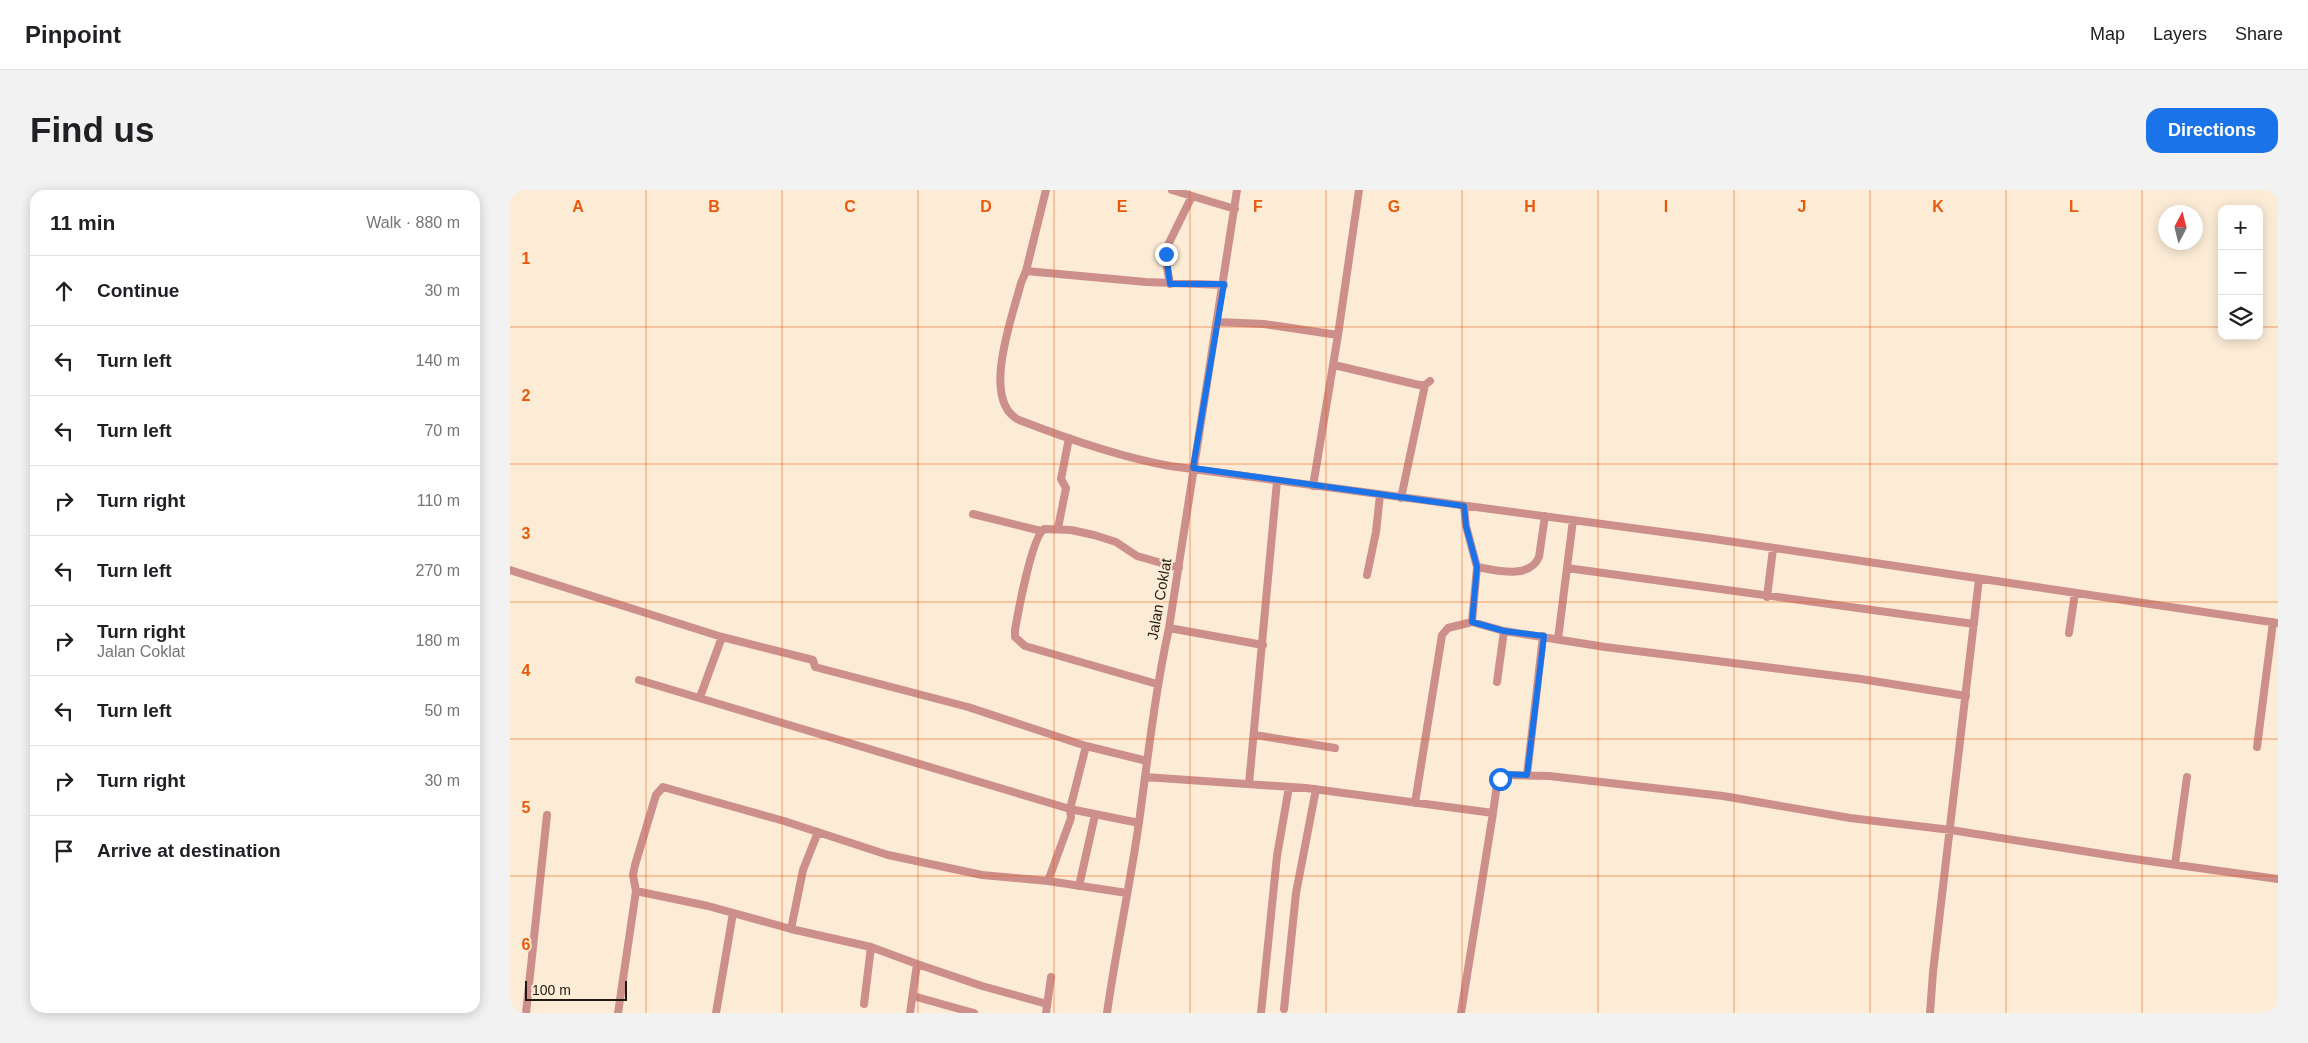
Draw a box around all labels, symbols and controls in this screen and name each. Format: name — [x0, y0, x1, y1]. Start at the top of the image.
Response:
text: Pinpoint — [25, 21, 121, 48]
text: Map — [2090, 24, 2125, 44]
text: Layers — [2153, 24, 2207, 44]
text: Share — [2235, 24, 2283, 44]
button: Directions — [2146, 108, 2278, 153]
text: Find us — [30, 110, 154, 149]
text: A — [572, 198, 584, 215]
text: B — [708, 198, 720, 215]
text: C — [844, 198, 856, 215]
text: D — [980, 198, 992, 215]
text: E — [1117, 198, 1128, 215]
text: F — [1253, 198, 1263, 215]
text: G — [1388, 198, 1400, 215]
text: H — [1524, 198, 1536, 215]
text: I — [1664, 198, 1668, 215]
text: J — [1798, 198, 1806, 215]
text: K — [1932, 198, 1944, 215]
text: L — [2069, 198, 2079, 215]
north arrow — [2158, 205, 2203, 250]
map controls — [2218, 205, 2263, 340]
button: + — [2218, 205, 2263, 250]
text: 11 min — [50, 211, 115, 234]
text: Walk · 880 m — [366, 214, 460, 231]
route end — [1155, 243, 1178, 266]
text: 1 — [522, 250, 531, 267]
button: − — [2218, 250, 2263, 295]
icon: ahead — [50, 277, 78, 305]
text: Continue — [97, 280, 179, 301]
text: 30 m — [424, 282, 460, 299]
button: layers — [2218, 295, 2263, 340]
icon: left — [50, 347, 78, 375]
text: Turn left — [97, 350, 172, 371]
text: 140 m — [416, 352, 460, 369]
text: 2 — [522, 387, 531, 404]
icon: left — [50, 417, 78, 445]
text: Turn left — [97, 420, 172, 441]
text: 70 m — [424, 422, 460, 439]
icon: right — [50, 487, 78, 515]
text: Turn right — [97, 490, 185, 511]
text: 110 m — [417, 492, 460, 509]
text: 3 — [522, 525, 531, 542]
street label: Jalan Coklat — [1143, 556, 1175, 641]
icon: left — [50, 557, 78, 585]
text: Turn left — [97, 560, 172, 581]
text: 270 m — [416, 562, 460, 579]
text: Turn right — [97, 621, 185, 642]
icon: right — [50, 627, 78, 655]
text: 180 m — [416, 632, 460, 649]
text: Jalan Coklat — [97, 643, 185, 660]
text: 4 — [522, 662, 531, 679]
icon: left — [50, 697, 78, 725]
text: Turn left — [97, 700, 172, 721]
text: 50 m — [424, 702, 460, 719]
icon: right — [50, 767, 78, 795]
route start — [1489, 768, 1512, 791]
text: Turn right — [97, 770, 185, 791]
text: 30 m — [424, 772, 460, 789]
text: 5 — [522, 799, 531, 816]
icon: arrive — [50, 837, 78, 865]
text: Arrive at destination — [97, 840, 281, 861]
text: 6 — [522, 936, 531, 953]
scale bar — [525, 978, 628, 1001]
text: 100 m — [532, 982, 571, 998]

